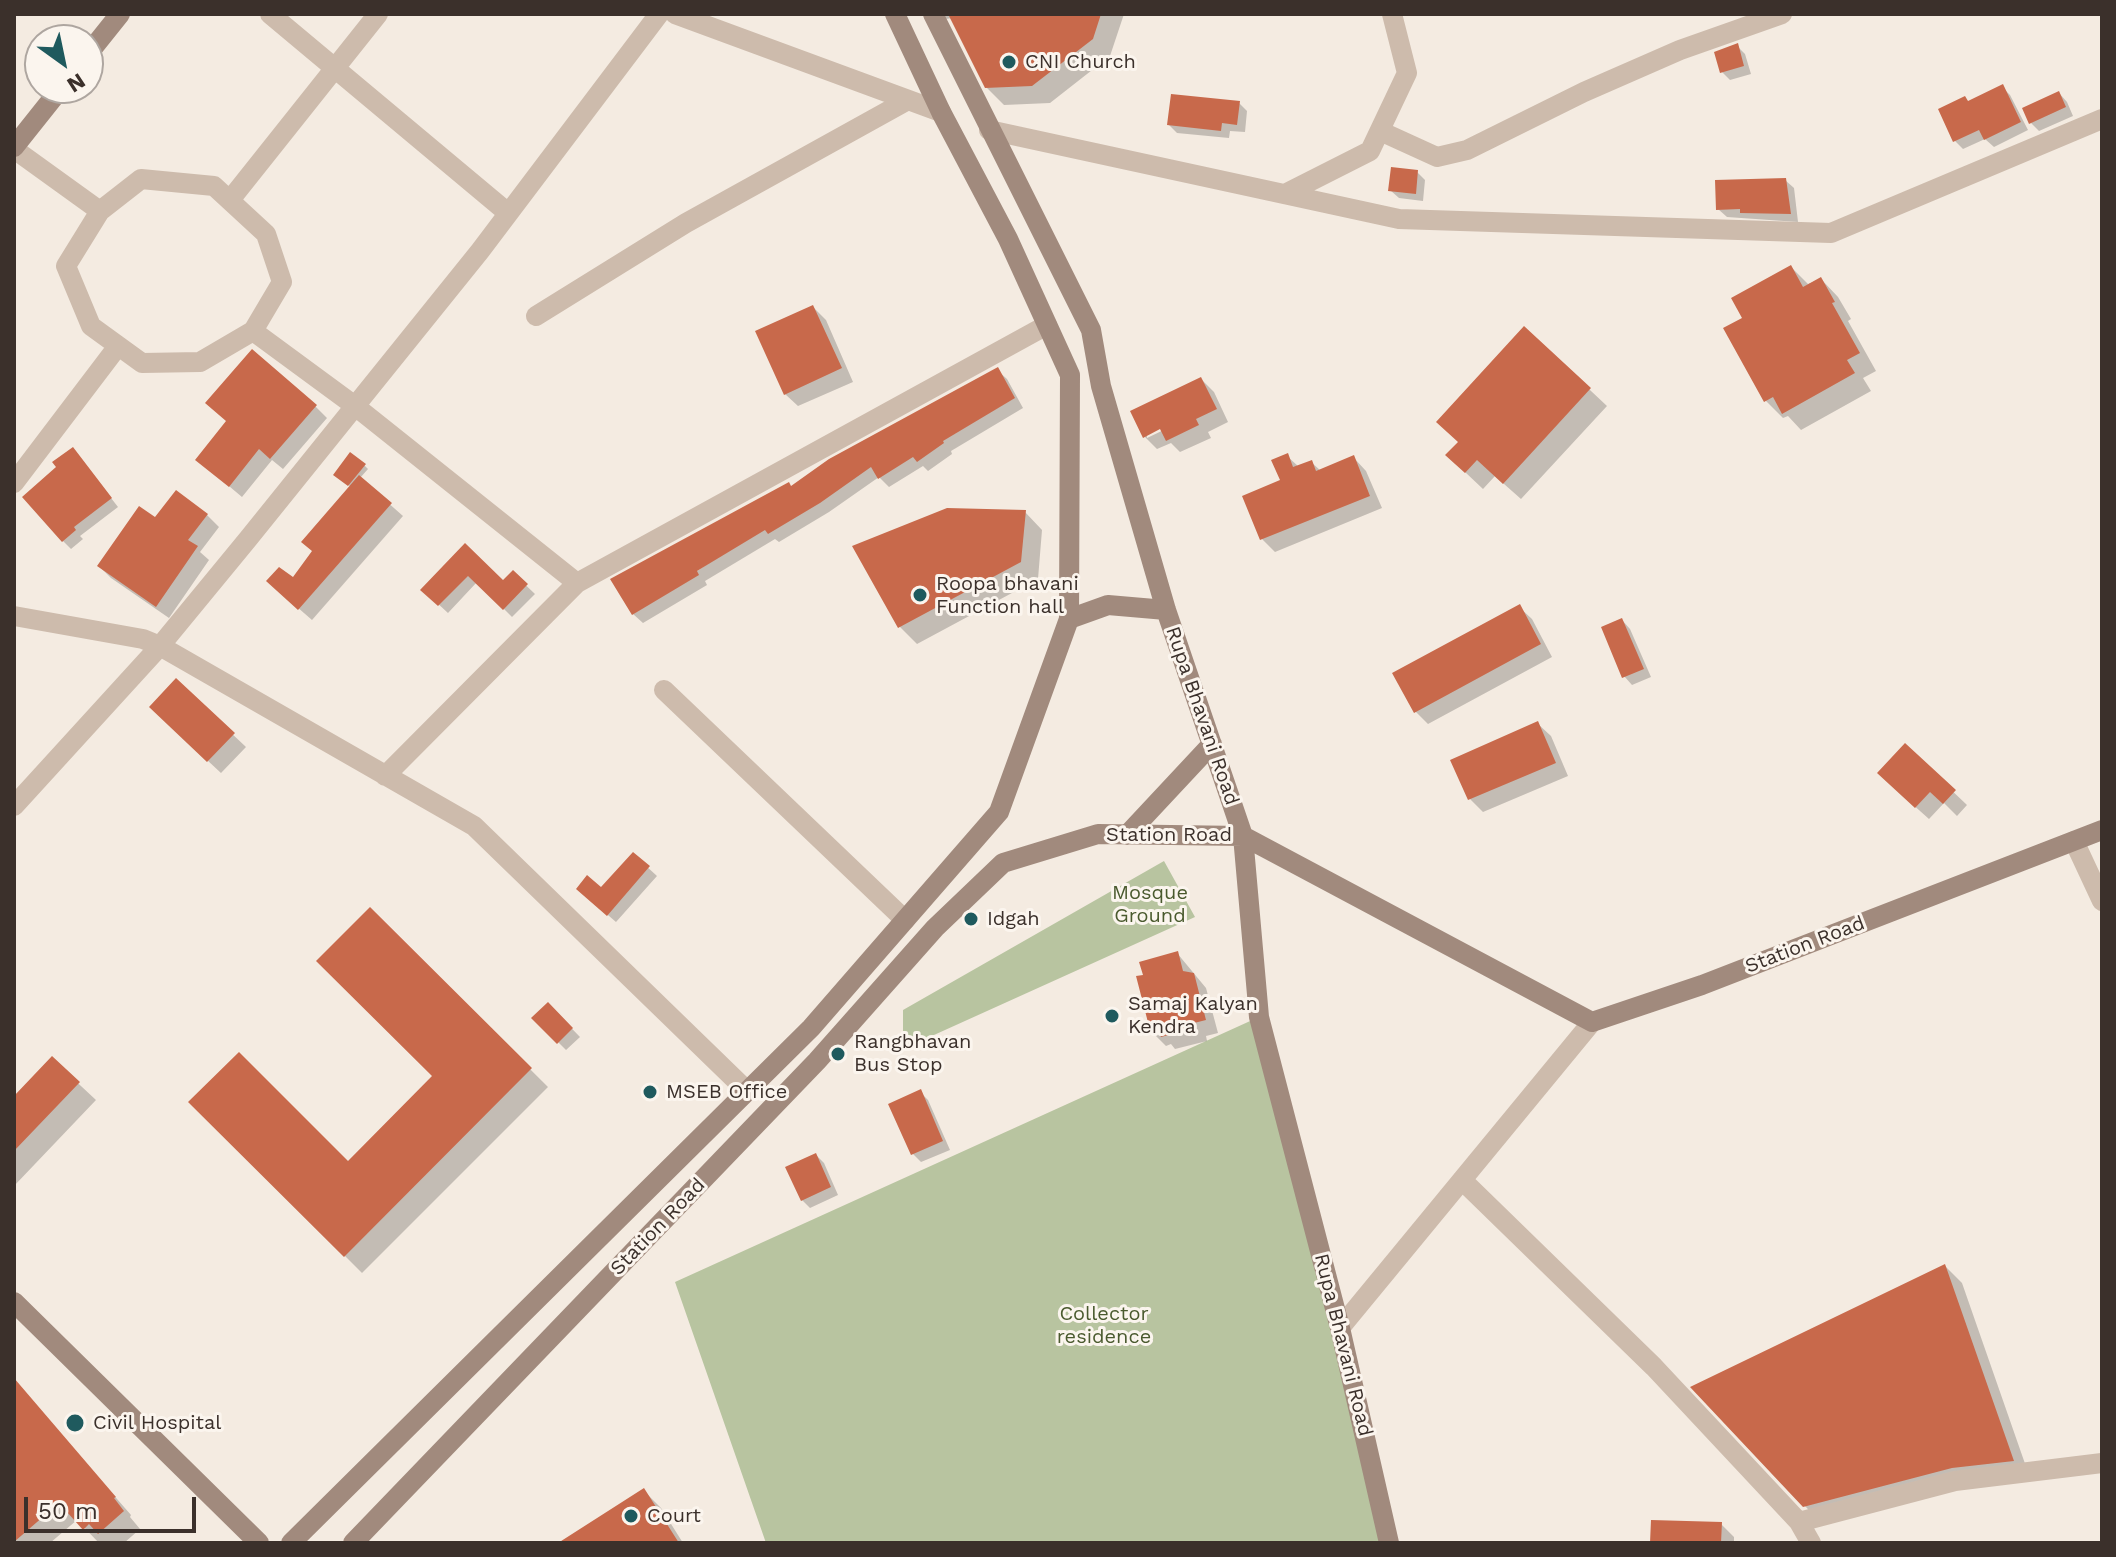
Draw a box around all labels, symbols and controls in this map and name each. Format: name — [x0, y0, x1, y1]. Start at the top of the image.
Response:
north arrow — [24, 24, 104, 104]
place label: CNI Church — [1025, 50, 1136, 74]
marker: CNI Church — [1000, 53, 1018, 71]
text: N — [63, 68, 90, 98]
place label: Roopa bhavani Function hall — [936, 572, 1079, 619]
marker: Roopa bhavani Function hall — [911, 586, 929, 604]
street label: Rupa Bhavani Road — [1160, 624, 1244, 808]
street label: Station Road — [1106, 823, 1232, 847]
park label: Mosque Ground — [1112, 881, 1188, 928]
place label: Idgah — [987, 907, 1040, 931]
marker: Idgah — [962, 910, 980, 928]
street label: Station Road — [1742, 911, 1868, 979]
place label: Samaj Kalyan Kendra — [1128, 992, 1258, 1039]
marker: Samaj Kalyan Kendra — [1103, 1007, 1121, 1025]
place label: Rangbhavan Bus Stop — [854, 1030, 971, 1077]
marker: Rangbhavan Bus Stop — [829, 1045, 847, 1063]
place label: MSEB Office — [666, 1080, 787, 1104]
marker: MSEB Office — [641, 1083, 659, 1101]
street label: Station Road — [606, 1173, 710, 1281]
street label: Rupa Bhavani Road — [1309, 1251, 1377, 1439]
park label: Collector residence — [1057, 1302, 1151, 1349]
place label: Civil Hospital — [93, 1411, 221, 1435]
marker: Civil Hospital — [64, 1412, 86, 1434]
scale bar — [28, 1481, 200, 1531]
text: 50 m — [38, 1497, 98, 1525]
place label: Court — [647, 1504, 701, 1528]
marker: Court — [622, 1507, 640, 1525]

